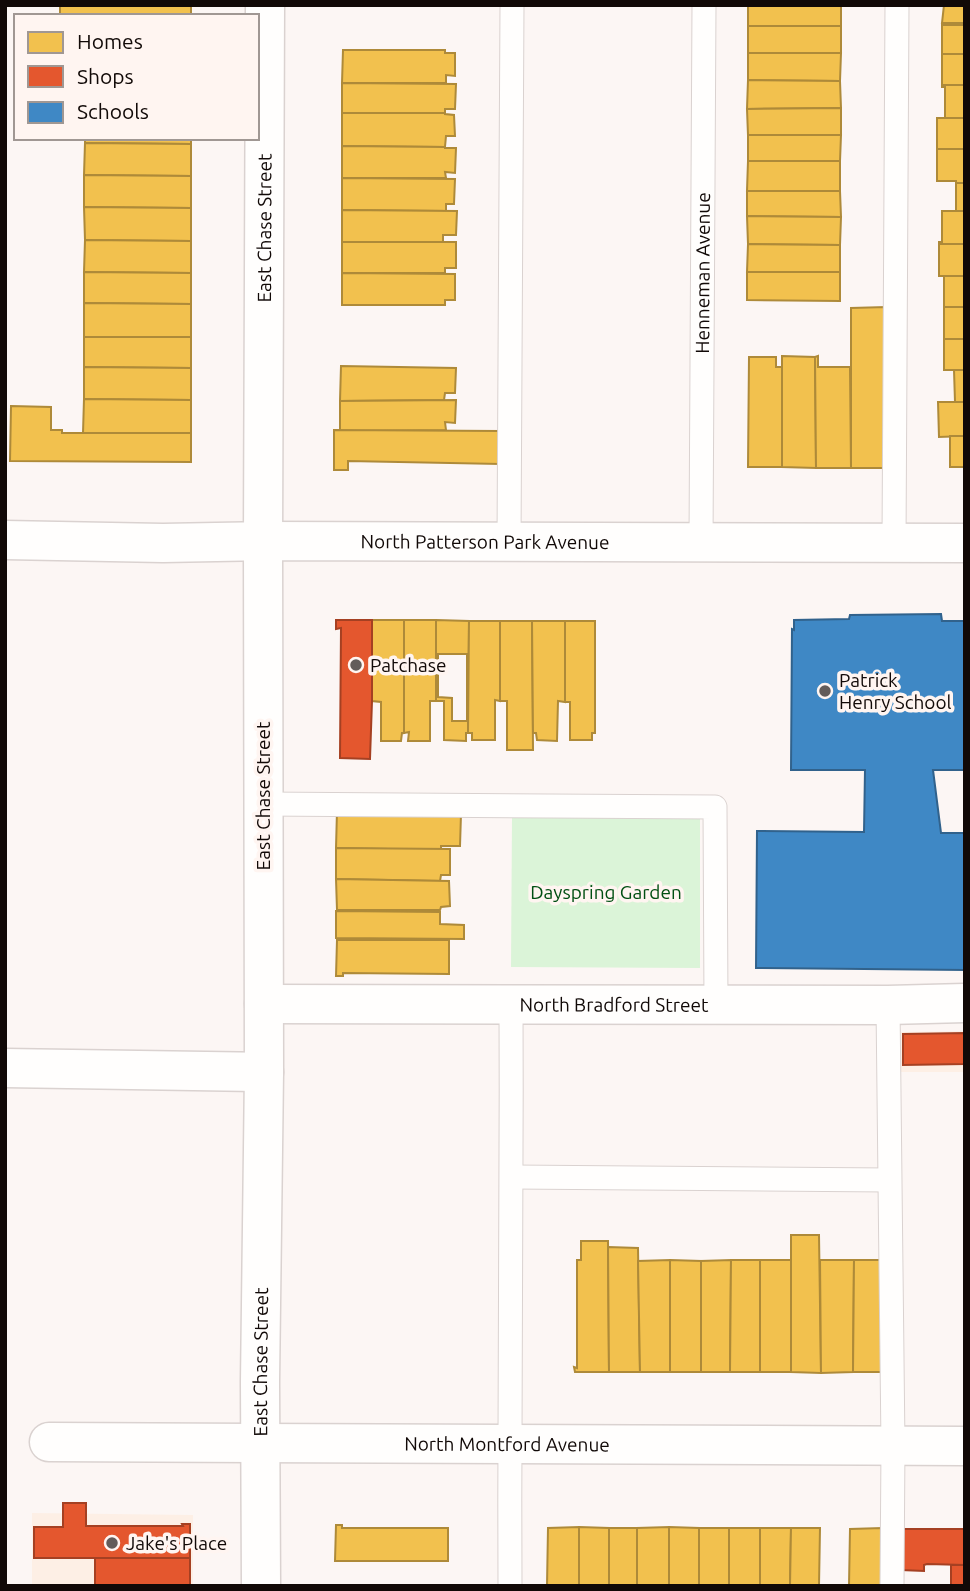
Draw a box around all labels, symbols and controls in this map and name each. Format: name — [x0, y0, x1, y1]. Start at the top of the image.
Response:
legend — [14, 14, 259, 140]
text: Homes — [77, 29, 143, 53]
text: Shops — [77, 64, 134, 88]
text: Schools — [77, 99, 149, 123]
street label: East Chase Street — [253, 153, 275, 303]
street label: Henneman Avenue — [691, 192, 714, 354]
street label: North Patterson Park Avenue — [360, 530, 609, 553]
place label: Patchase — [370, 654, 447, 676]
marker: Patchase — [348, 657, 364, 673]
place label: Patrick Henry School — [839, 669, 952, 713]
marker: Patrick Henry School — [817, 683, 833, 699]
street label: East Chase Street — [252, 721, 274, 870]
park label: Dayspring Garden — [530, 881, 682, 903]
street label: North Bradford Street — [520, 993, 709, 1016]
street label: East Chase Street — [249, 1287, 272, 1437]
street label: North Montford Avenue — [404, 1433, 610, 1455]
place label: Jake's Place — [126, 1532, 227, 1554]
marker: Jake's Place — [104, 1535, 120, 1551]

